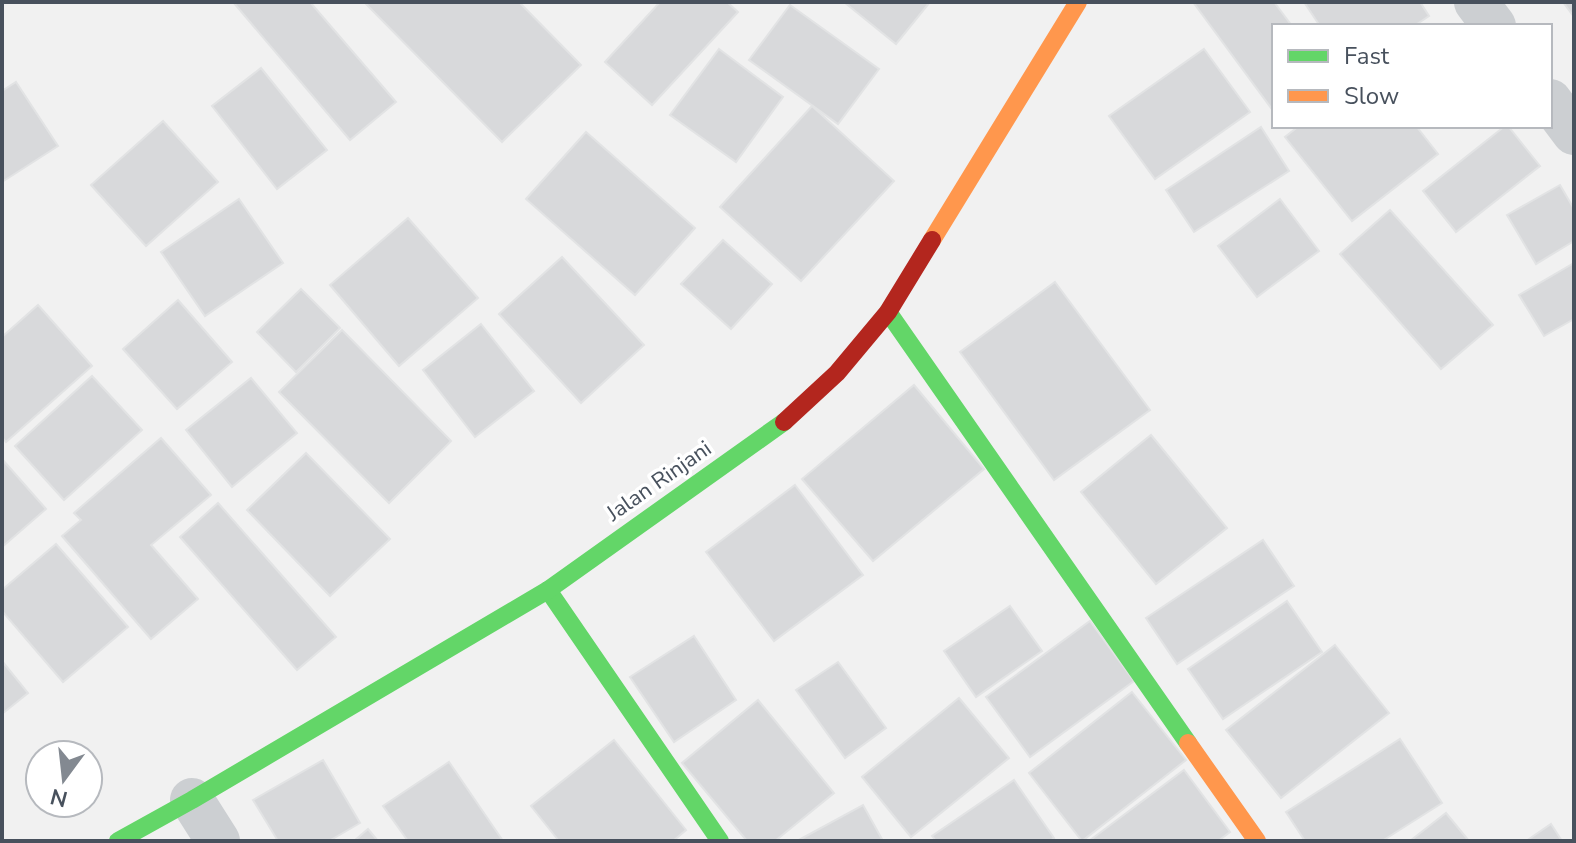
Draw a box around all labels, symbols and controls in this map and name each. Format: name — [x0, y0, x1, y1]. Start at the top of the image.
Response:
legend — [1272, 24, 1552, 128]
text: Fast — [1344, 40, 1390, 72]
text: Slow — [1344, 80, 1399, 112]
street label: Jalan Rinjani — [600, 434, 718, 529]
north arrow — [24, 739, 104, 819]
text: N — [47, 781, 71, 814]

